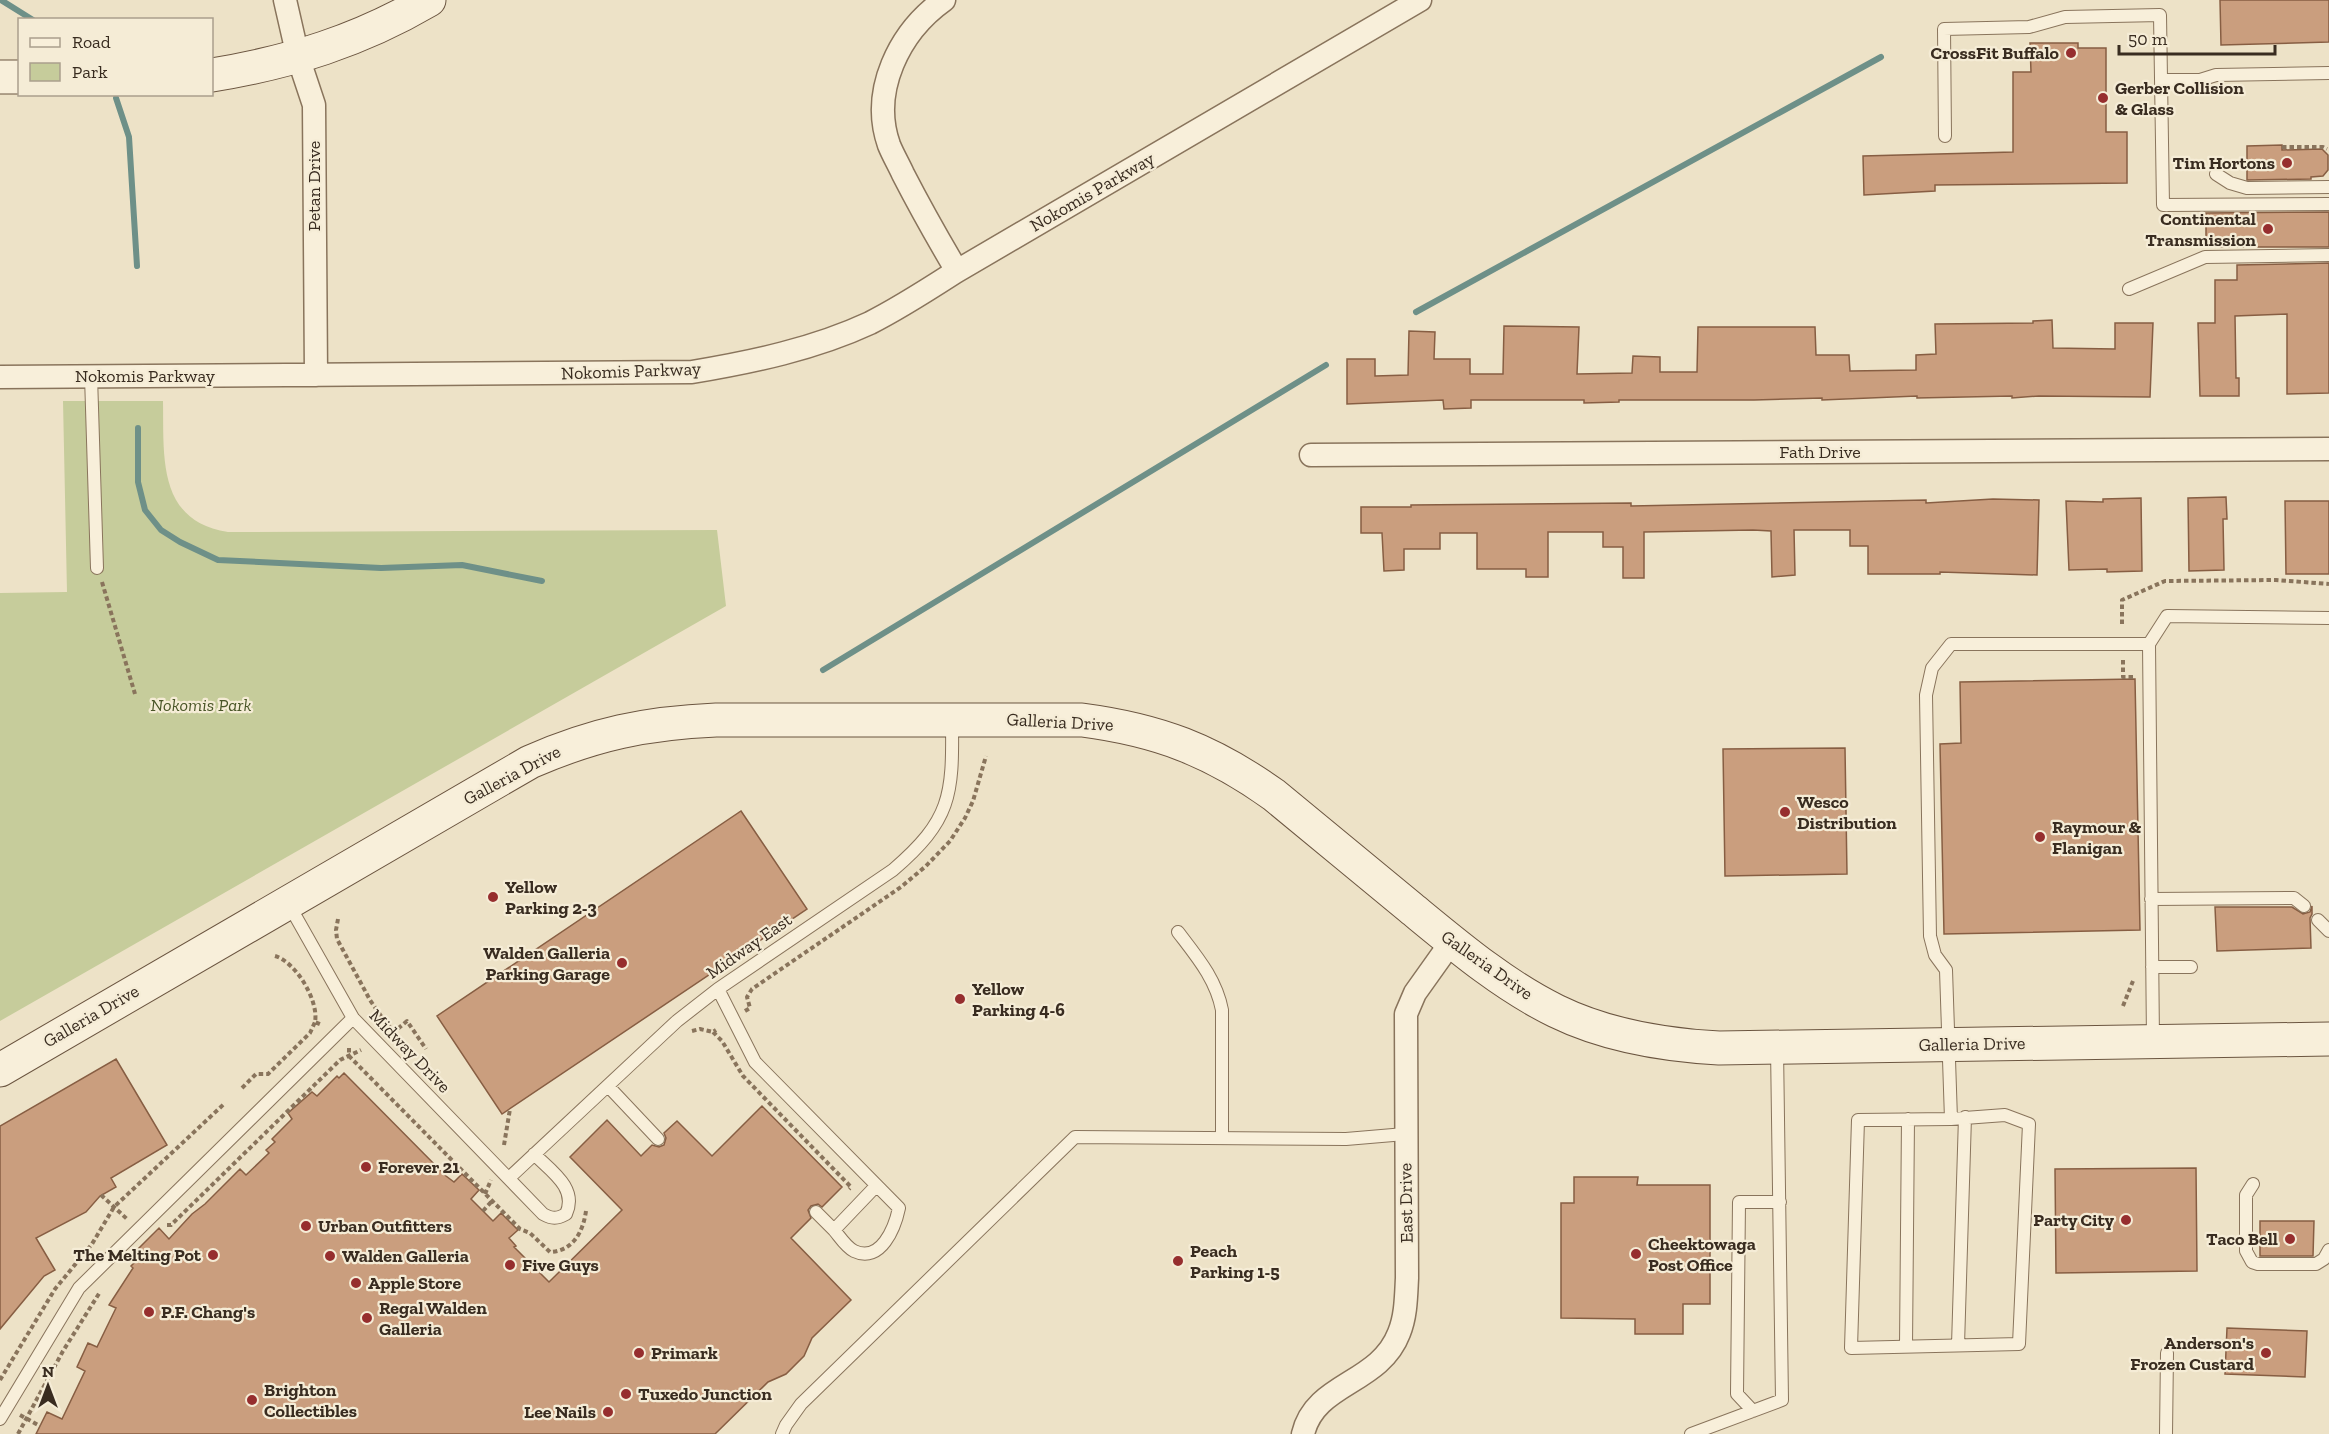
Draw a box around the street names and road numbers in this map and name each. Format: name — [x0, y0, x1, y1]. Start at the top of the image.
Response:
street label: Petan Drive — [303, 141, 325, 231]
street label: Nokomis Parkway — [1026, 147, 1159, 237]
street label: Nokomis Parkway — [561, 358, 702, 384]
street label: Nokomis Parkway — [75, 365, 216, 387]
street label: Fath Drive — [1779, 441, 1861, 463]
street label: Galleria Drive — [1006, 708, 1114, 736]
street label: Galleria Drive — [460, 740, 564, 810]
street label: Midway East — [702, 908, 796, 984]
street label: Galleria Drive — [1437, 925, 1537, 1005]
street label: Galleria Drive — [39, 980, 143, 1052]
street label: Midway Drive — [365, 1005, 455, 1097]
street label: Galleria Drive — [1918, 1032, 2026, 1056]
street label: East Drive — [1394, 1163, 1418, 1243]

